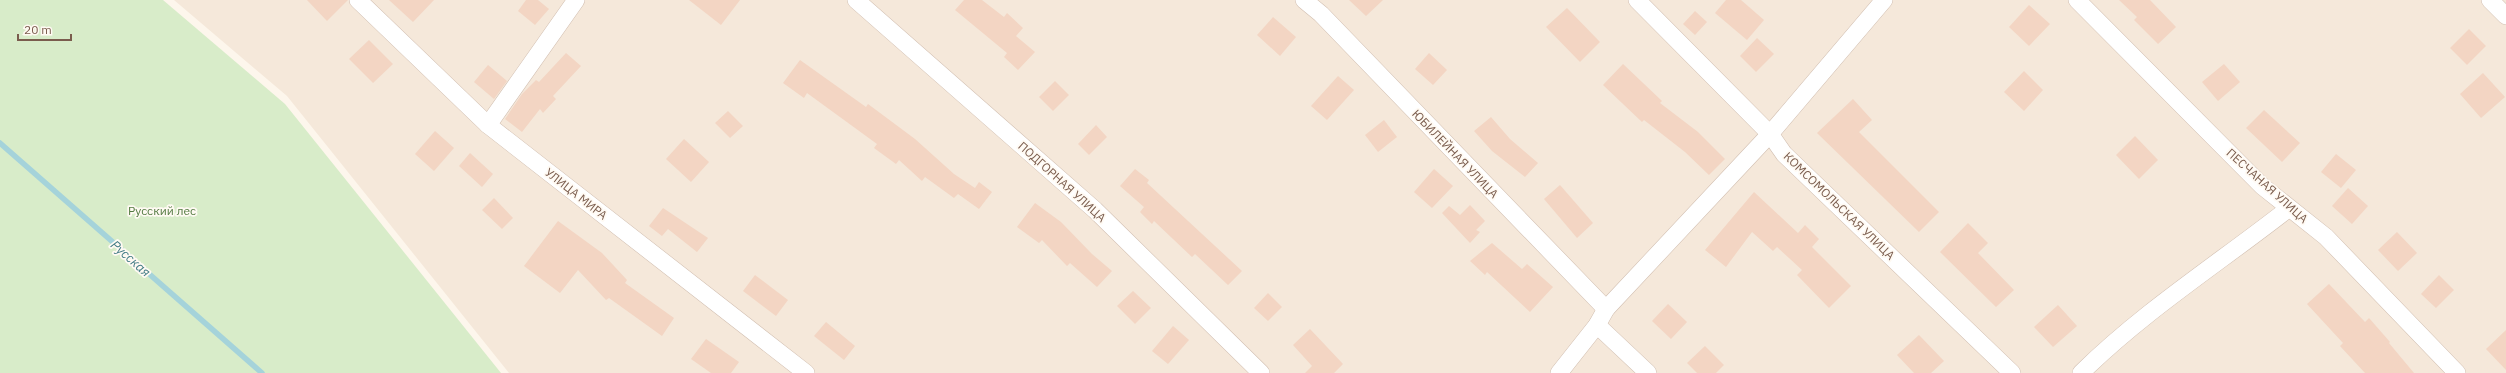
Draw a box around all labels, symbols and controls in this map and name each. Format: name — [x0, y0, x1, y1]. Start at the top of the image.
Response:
scale bar — [18, 16, 71, 42]
text: 20 m — [24, 22, 52, 37]
street label: ЮБИЛЕЙНАЯ УЛИЦА — [1409, 106, 1502, 201]
street label: ПОДГОРНАЯ УЛИЦА — [1015, 138, 1110, 225]
street label: ПЕСЧАНАЯ УЛИЦА — [2223, 145, 2311, 226]
street label: КОМСОМОЛЬСКАЯ УЛИЦА — [1781, 149, 1898, 263]
street label: УЛИЦА МИРА — [542, 165, 611, 223]
park label: Русский лес — [128, 203, 196, 218]
water label: Русская — [107, 236, 154, 281]

